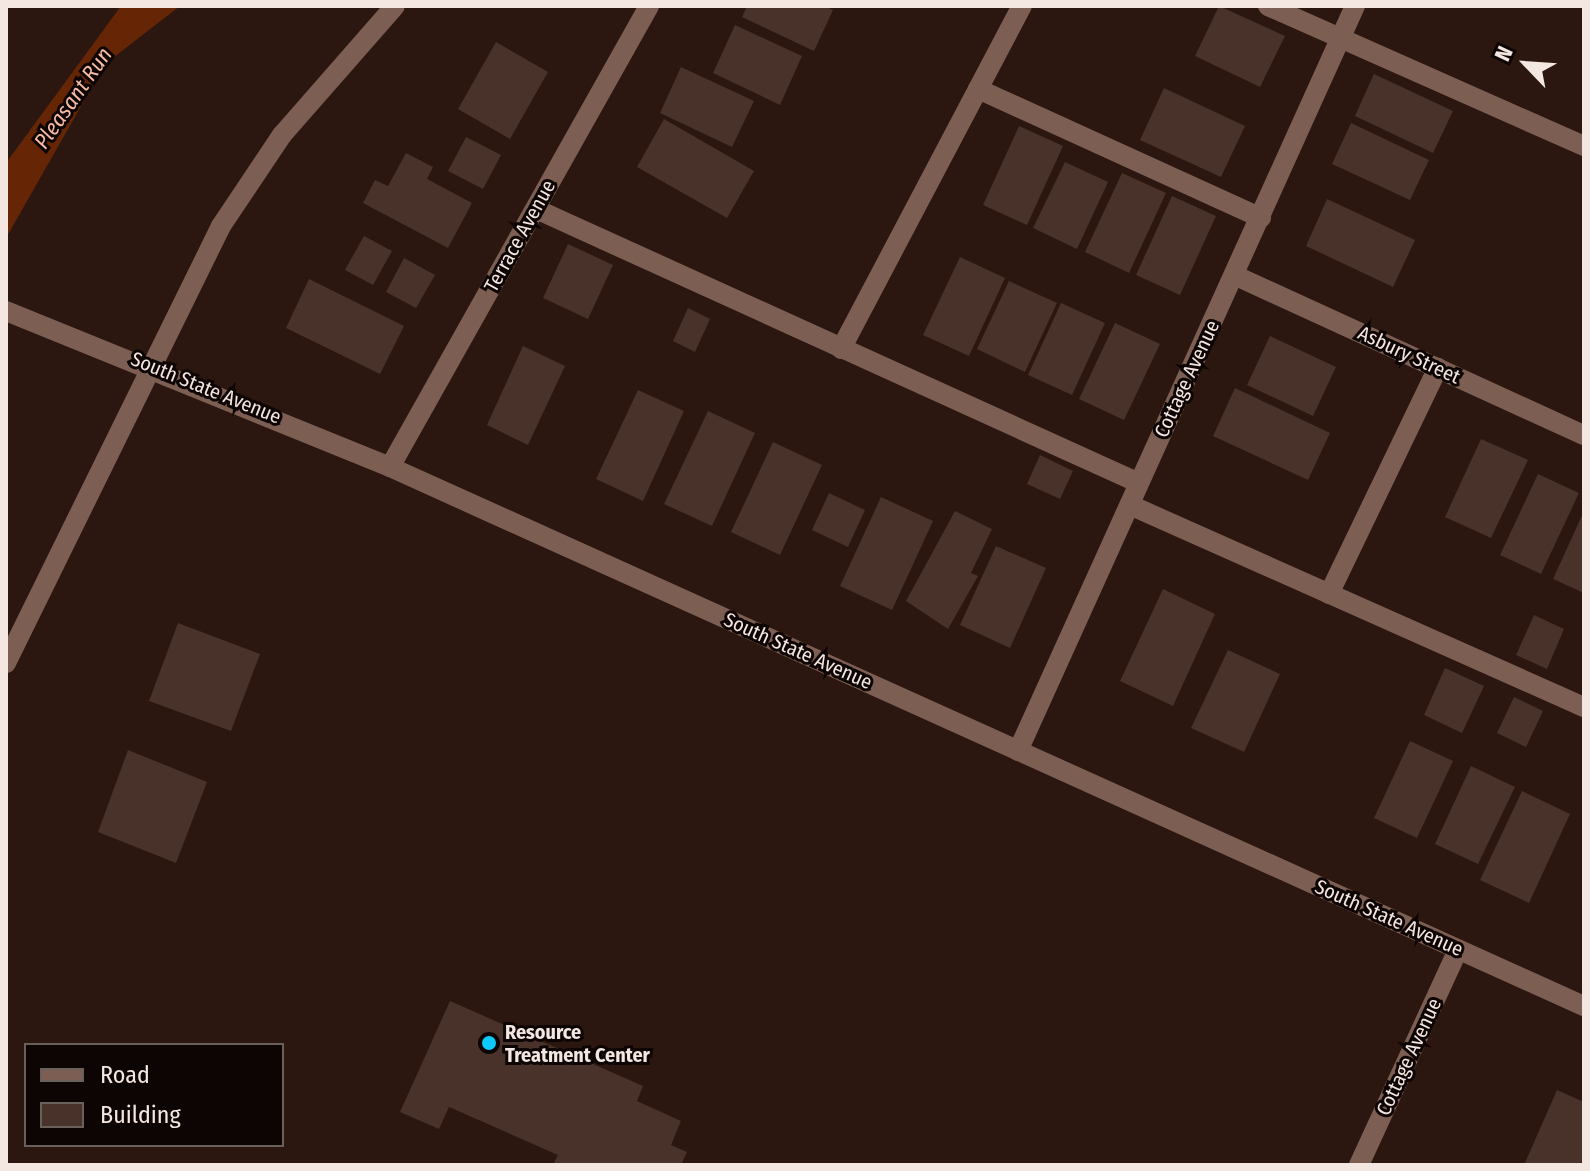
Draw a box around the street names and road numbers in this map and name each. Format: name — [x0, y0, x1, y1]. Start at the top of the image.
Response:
street label: Terrace Avenue — [479, 176, 561, 296]
street label: Cottage Avenue — [1149, 317, 1225, 441]
street label: Asbury Street — [1354, 321, 1464, 389]
street label: South State Avenue — [127, 347, 285, 429]
street label: South State Avenue — [720, 608, 876, 694]
street label: South State Avenue — [1311, 875, 1467, 961]
street label: Cottage Avenue — [1371, 995, 1447, 1119]

